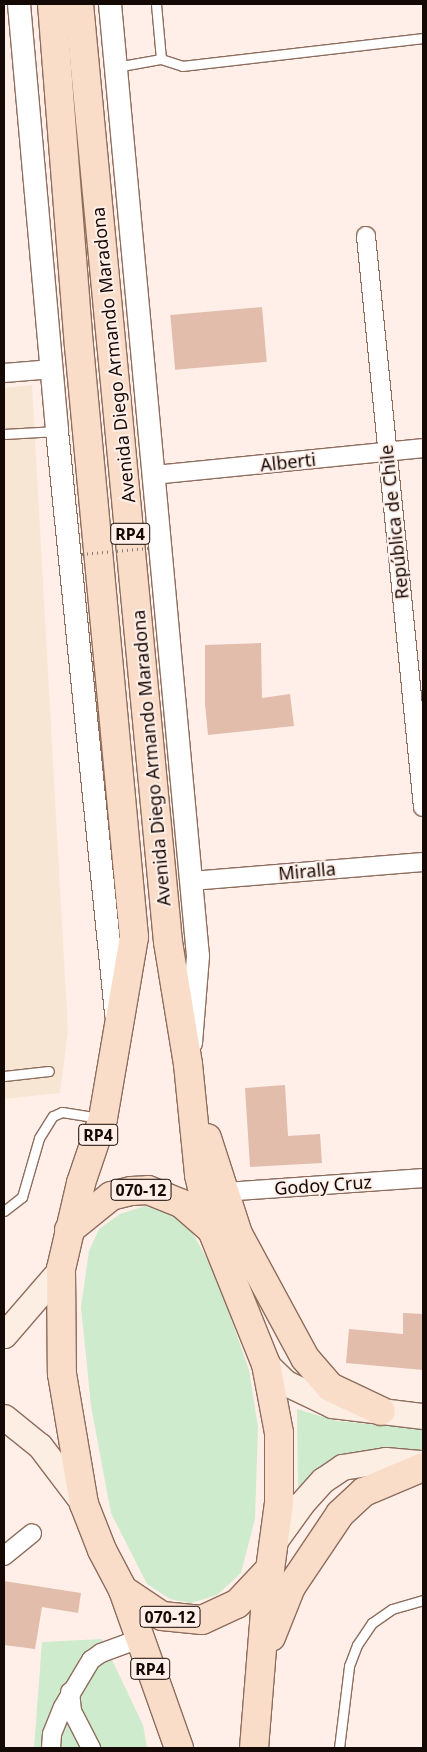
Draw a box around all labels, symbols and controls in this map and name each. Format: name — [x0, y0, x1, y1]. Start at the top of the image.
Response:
street label: Avenida Diego Armando Maradona — [87, 206, 139, 504]
street label: República de Chile — [375, 444, 413, 600]
street label: Alberti — [259, 448, 317, 476]
road number: RP4 — [110, 520, 150, 548]
street label: Avenida Diego Armando Maradona — [127, 609, 175, 907]
street label: Miralla — [277, 858, 337, 884]
road number: RP4 — [78, 1122, 118, 1148]
street label: Godoy Cruz — [273, 1171, 373, 1199]
road number: 070-12 — [110, 1176, 172, 1204]
road number: 070-12 — [139, 1604, 201, 1630]
road number: RP4 — [130, 1656, 170, 1682]

